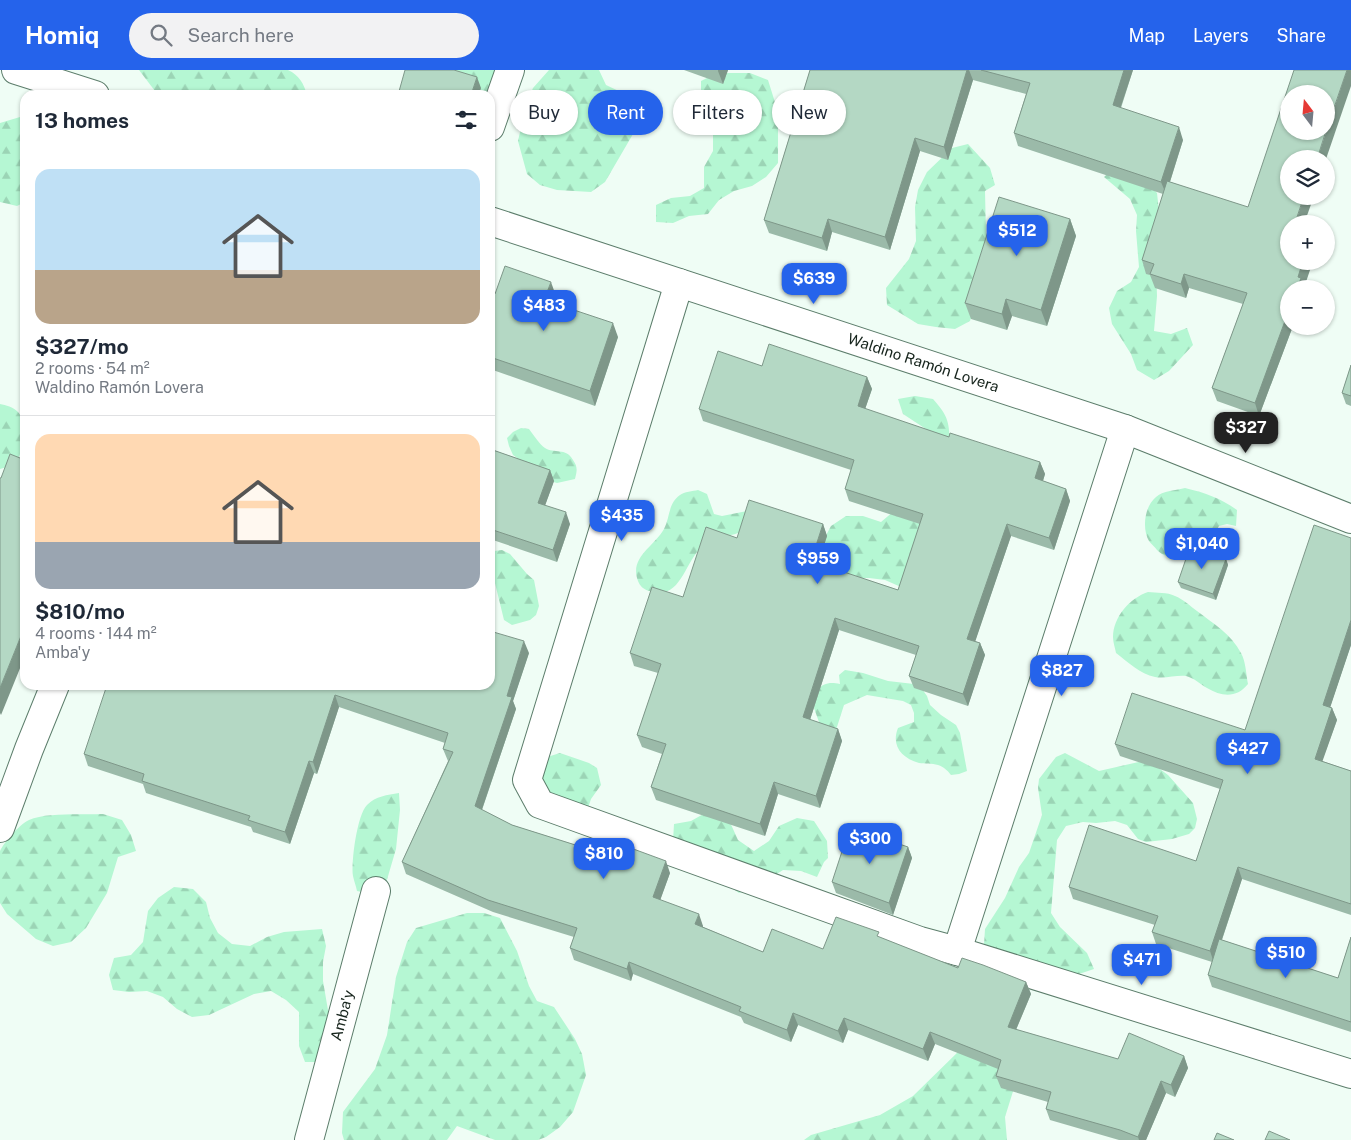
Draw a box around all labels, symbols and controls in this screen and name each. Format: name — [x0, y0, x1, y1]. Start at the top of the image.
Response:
search box — [129, 13, 479, 58]
text: Homiq — [25, 21, 99, 49]
icon: search — [147, 21, 175, 49]
text: Search here — [187, 24, 294, 46]
text: Map — [1129, 25, 1165, 46]
text: Layers — [1193, 25, 1249, 46]
text: Share — [1277, 25, 1326, 46]
north arrow — [1280, 85, 1335, 140]
map controls — [1280, 85, 1335, 335]
chip: Buy — [510, 90, 578, 135]
chip: Rent — [588, 90, 663, 135]
chip: Filters — [673, 90, 762, 135]
chip: New — [772, 90, 846, 135]
icon: filters — [452, 106, 480, 134]
text: 13 homes — [35, 108, 129, 133]
button: layers — [1280, 150, 1335, 205]
icon: home — [213, 201, 303, 291]
pin: $512 — [987, 214, 1047, 257]
button: + — [1280, 215, 1335, 270]
text: $512 — [998, 221, 1036, 240]
pin: $639 — [784, 262, 844, 305]
text: $639 — [793, 269, 835, 288]
button: − — [1280, 280, 1335, 335]
pin: $483 — [514, 290, 574, 332]
text: $483 — [523, 296, 565, 315]
street label: Waldino Ramón Lovera — [846, 330, 1001, 395]
text: $327/mo — [35, 334, 129, 359]
text: 2 rooms · 54 m² — [35, 359, 150, 378]
text: Waldino Ramón Lovera — [35, 378, 204, 397]
pin: $327 — [1216, 412, 1276, 454]
text: $327 — [1225, 418, 1267, 437]
icon: home — [213, 467, 303, 557]
pin: $435 — [592, 500, 652, 542]
text: $435 — [601, 506, 643, 525]
pin: $1,040 — [1161, 528, 1243, 570]
text: $1,040 — [1175, 534, 1229, 553]
pin: $959 — [788, 542, 848, 585]
text: $959 — [797, 549, 839, 568]
text: $810/mo — [35, 599, 125, 624]
text: 4 rooms · 144 m² — [35, 624, 157, 643]
text: Amba'y — [35, 643, 90, 662]
pin: $827 — [1032, 654, 1092, 697]
text: $827 — [1041, 661, 1083, 680]
pin: $427 — [1218, 732, 1278, 775]
text: $427 — [1227, 739, 1269, 758]
pin: $300 — [840, 822, 900, 865]
text: $300 — [849, 829, 891, 848]
pin: $810 — [574, 838, 634, 880]
text: $810 — [585, 844, 623, 863]
pin: $510 — [1256, 936, 1316, 979]
text: $510 — [1267, 943, 1305, 962]
pin: $471 — [1112, 944, 1172, 986]
text: $471 — [1123, 950, 1161, 969]
street label: Amba'y — [327, 988, 357, 1043]

